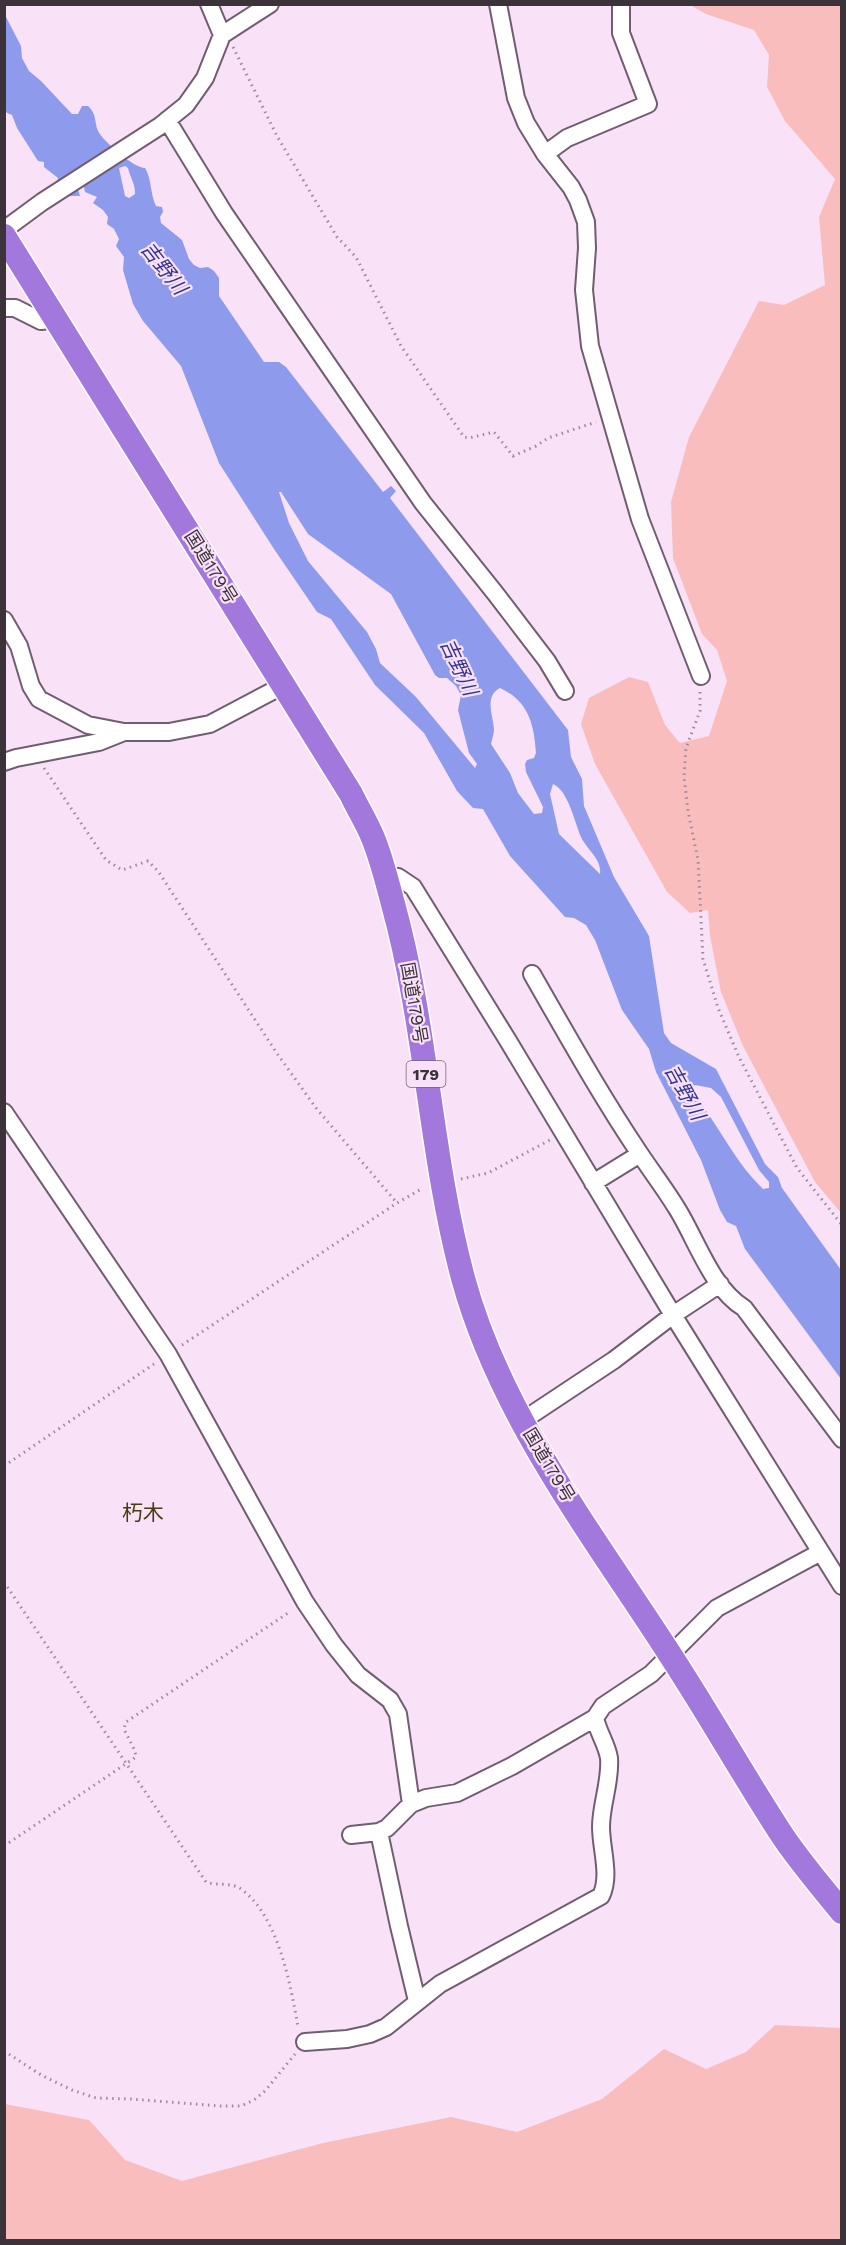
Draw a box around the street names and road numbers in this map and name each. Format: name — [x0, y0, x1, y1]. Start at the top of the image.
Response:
street label: 国道179号 — [181, 526, 242, 607]
street label: 国道179号 — [397, 961, 432, 1045]
road number: 179 — [406, 1061, 446, 1087]
street label: 国道179号 — [519, 1424, 580, 1505]

